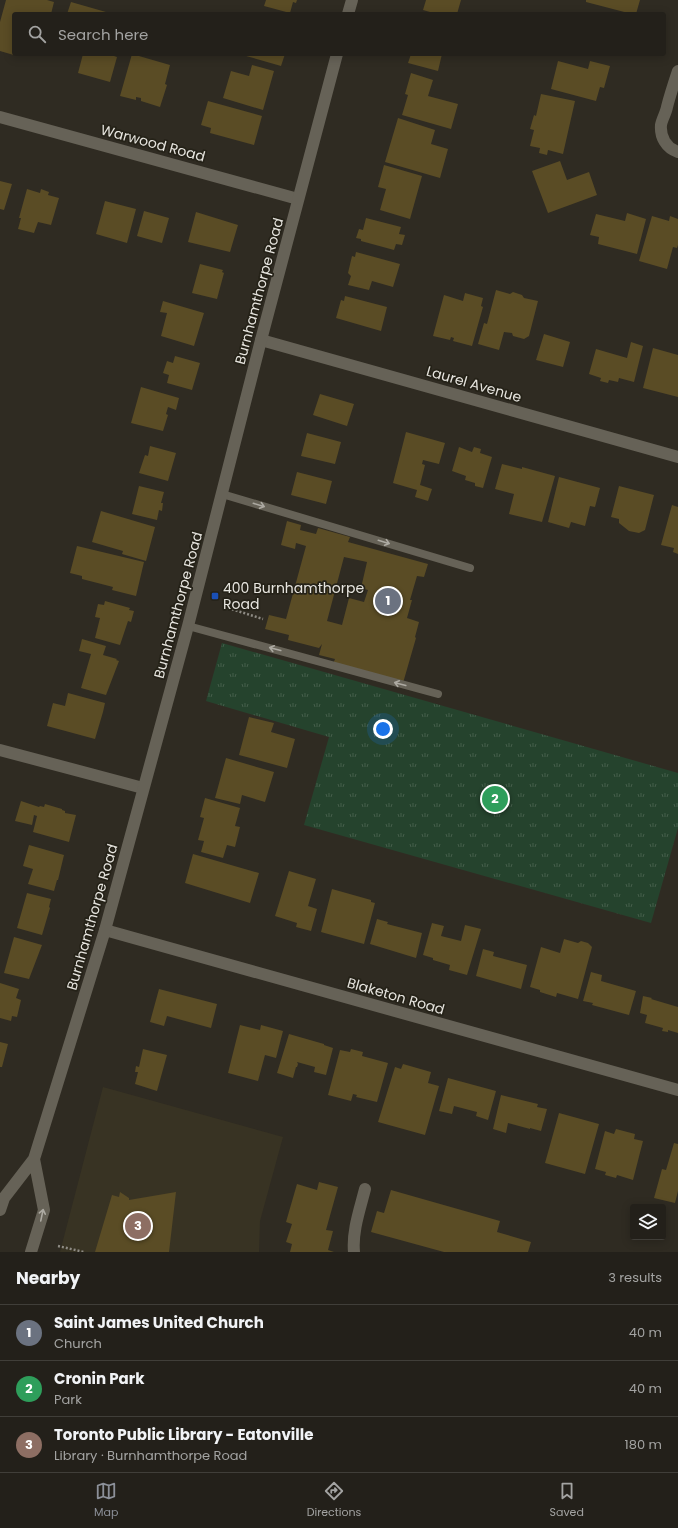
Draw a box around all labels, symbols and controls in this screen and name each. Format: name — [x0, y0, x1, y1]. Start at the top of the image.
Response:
search box — [12, 12, 666, 56]
icon: search — [26, 23, 48, 45]
text: Search here — [58, 24, 148, 45]
street label: Warwood Road — [99, 119, 207, 167]
street label: Burnhamthorpe Road — [230, 215, 288, 367]
street label: Laurel Avenue — [424, 361, 524, 407]
one-way arrow — [253, 502, 266, 509]
street label: Burnhamthorpe Road — [149, 529, 207, 681]
one-way arrow — [377, 539, 390, 546]
place label: 400 Burnhamthorpe Road — [223, 578, 364, 614]
pin: 1 — [375, 586, 401, 616]
marker: 400 Burnhamthorpe Road — [210, 591, 220, 601]
one-way arrow — [268, 645, 281, 652]
one-way arrow — [394, 680, 407, 687]
your location — [373, 719, 393, 739]
pin: 2 — [482, 784, 508, 814]
street label: Burnhamthorpe Road — [62, 842, 122, 992]
street label: Blaketon Road — [345, 973, 447, 1019]
map controls — [630, 1204, 666, 1240]
button: layers — [630, 1204, 666, 1240]
one-way arrow — [38, 1208, 46, 1221]
pin: 3 — [125, 1211, 151, 1241]
text: Nearby — [16, 1266, 80, 1290]
text: 3 results — [608, 1268, 662, 1287]
text: Saint James United Church — [54, 1312, 264, 1333]
text: 1 — [27, 1323, 31, 1342]
text: 40 m — [629, 1323, 662, 1342]
text: Church — [54, 1334, 102, 1353]
text: Cronin Park — [54, 1368, 144, 1389]
text: 2 — [25, 1379, 33, 1398]
text: 40 m — [629, 1379, 662, 1398]
text: Park — [54, 1390, 82, 1409]
text: Toronto Public Library - Eatonville — [54, 1424, 313, 1445]
text: 3 — [25, 1435, 33, 1454]
text: 180 m — [625, 1435, 662, 1454]
text: Library · Burnhamthorpe Road — [54, 1446, 247, 1465]
tab: Map — [94, 1480, 118, 1521]
tab: Directions — [307, 1480, 361, 1521]
tab: Saved — [550, 1480, 584, 1521]

